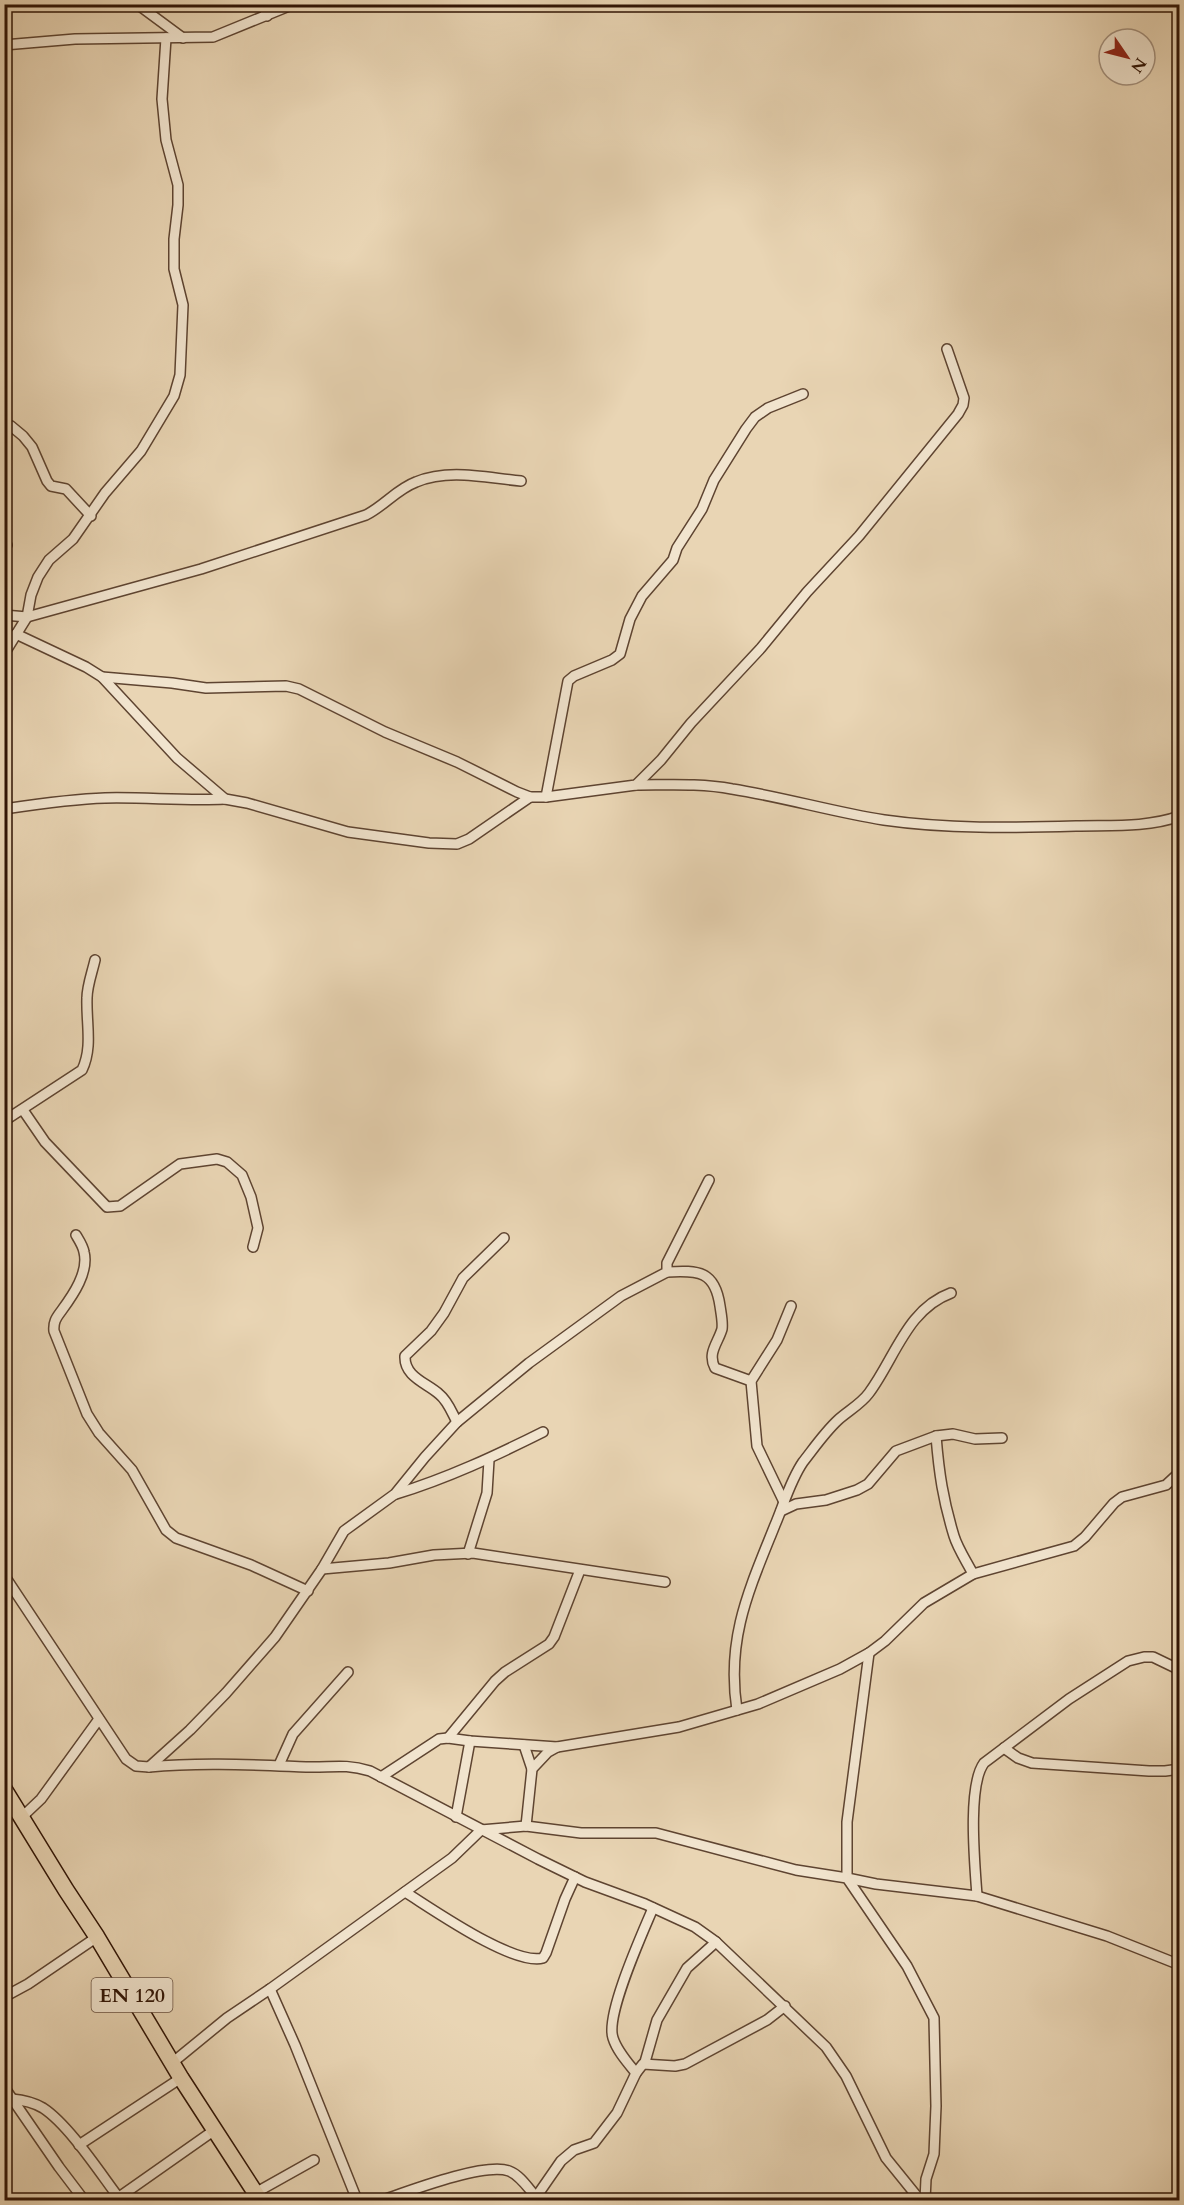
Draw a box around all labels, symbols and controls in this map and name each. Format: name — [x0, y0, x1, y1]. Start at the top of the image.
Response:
north arrow — [1097, 27, 1157, 87]
text: N — [1125, 53, 1151, 77]
road number: EN 120 — [92, 1978, 172, 2012]

